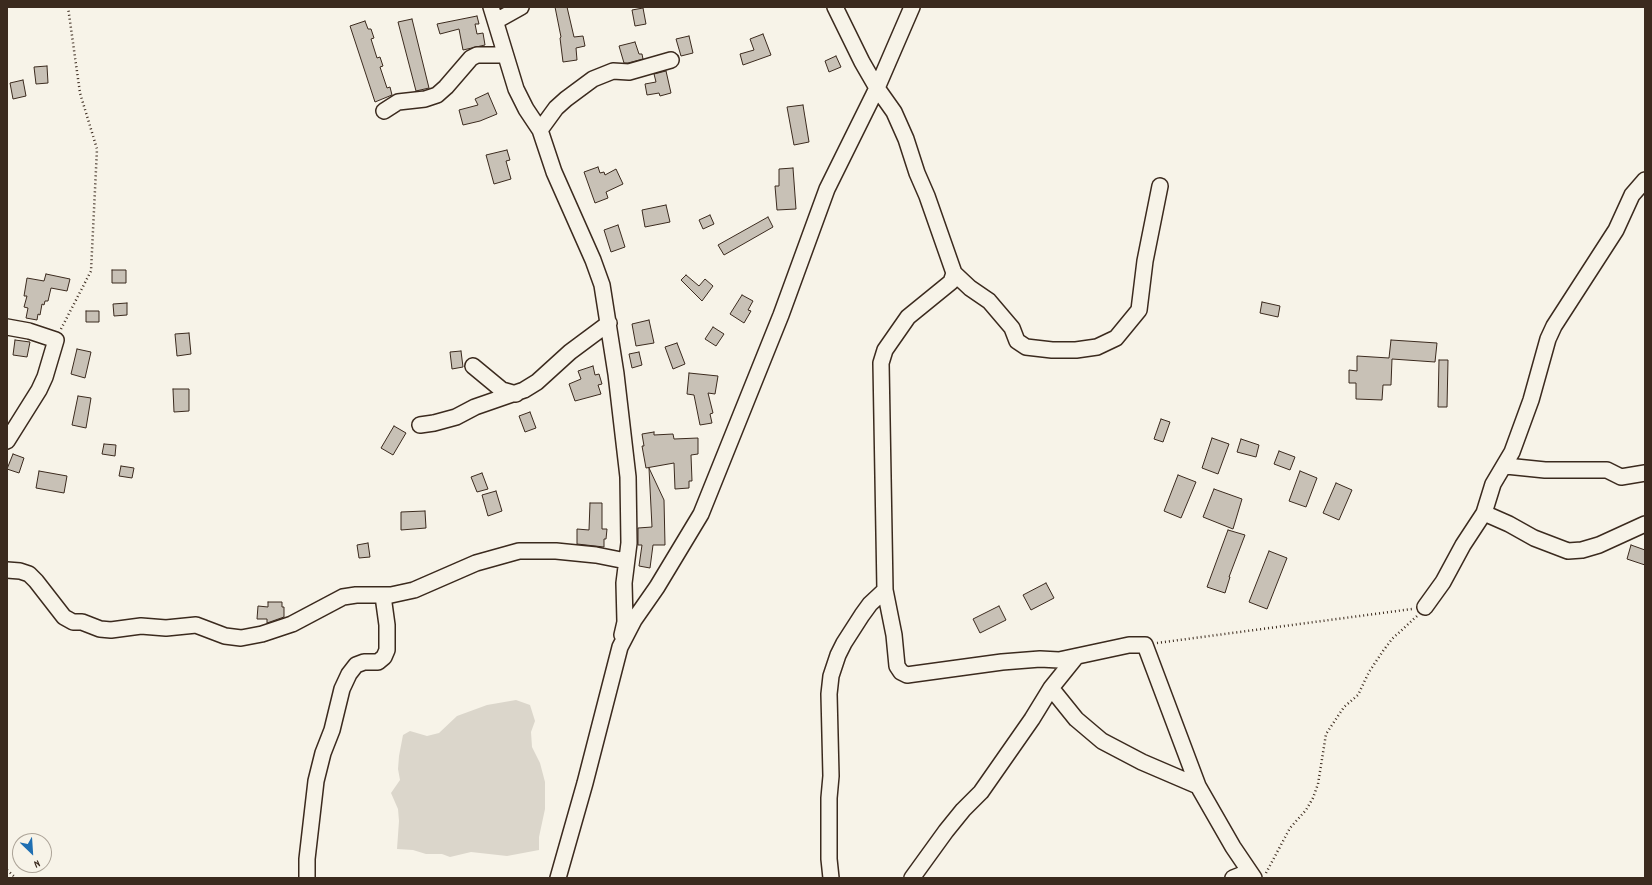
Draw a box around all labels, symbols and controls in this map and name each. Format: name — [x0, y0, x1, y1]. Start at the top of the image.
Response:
north arrow — [12, 833, 52, 873]
text: N — [31, 855, 42, 871]

